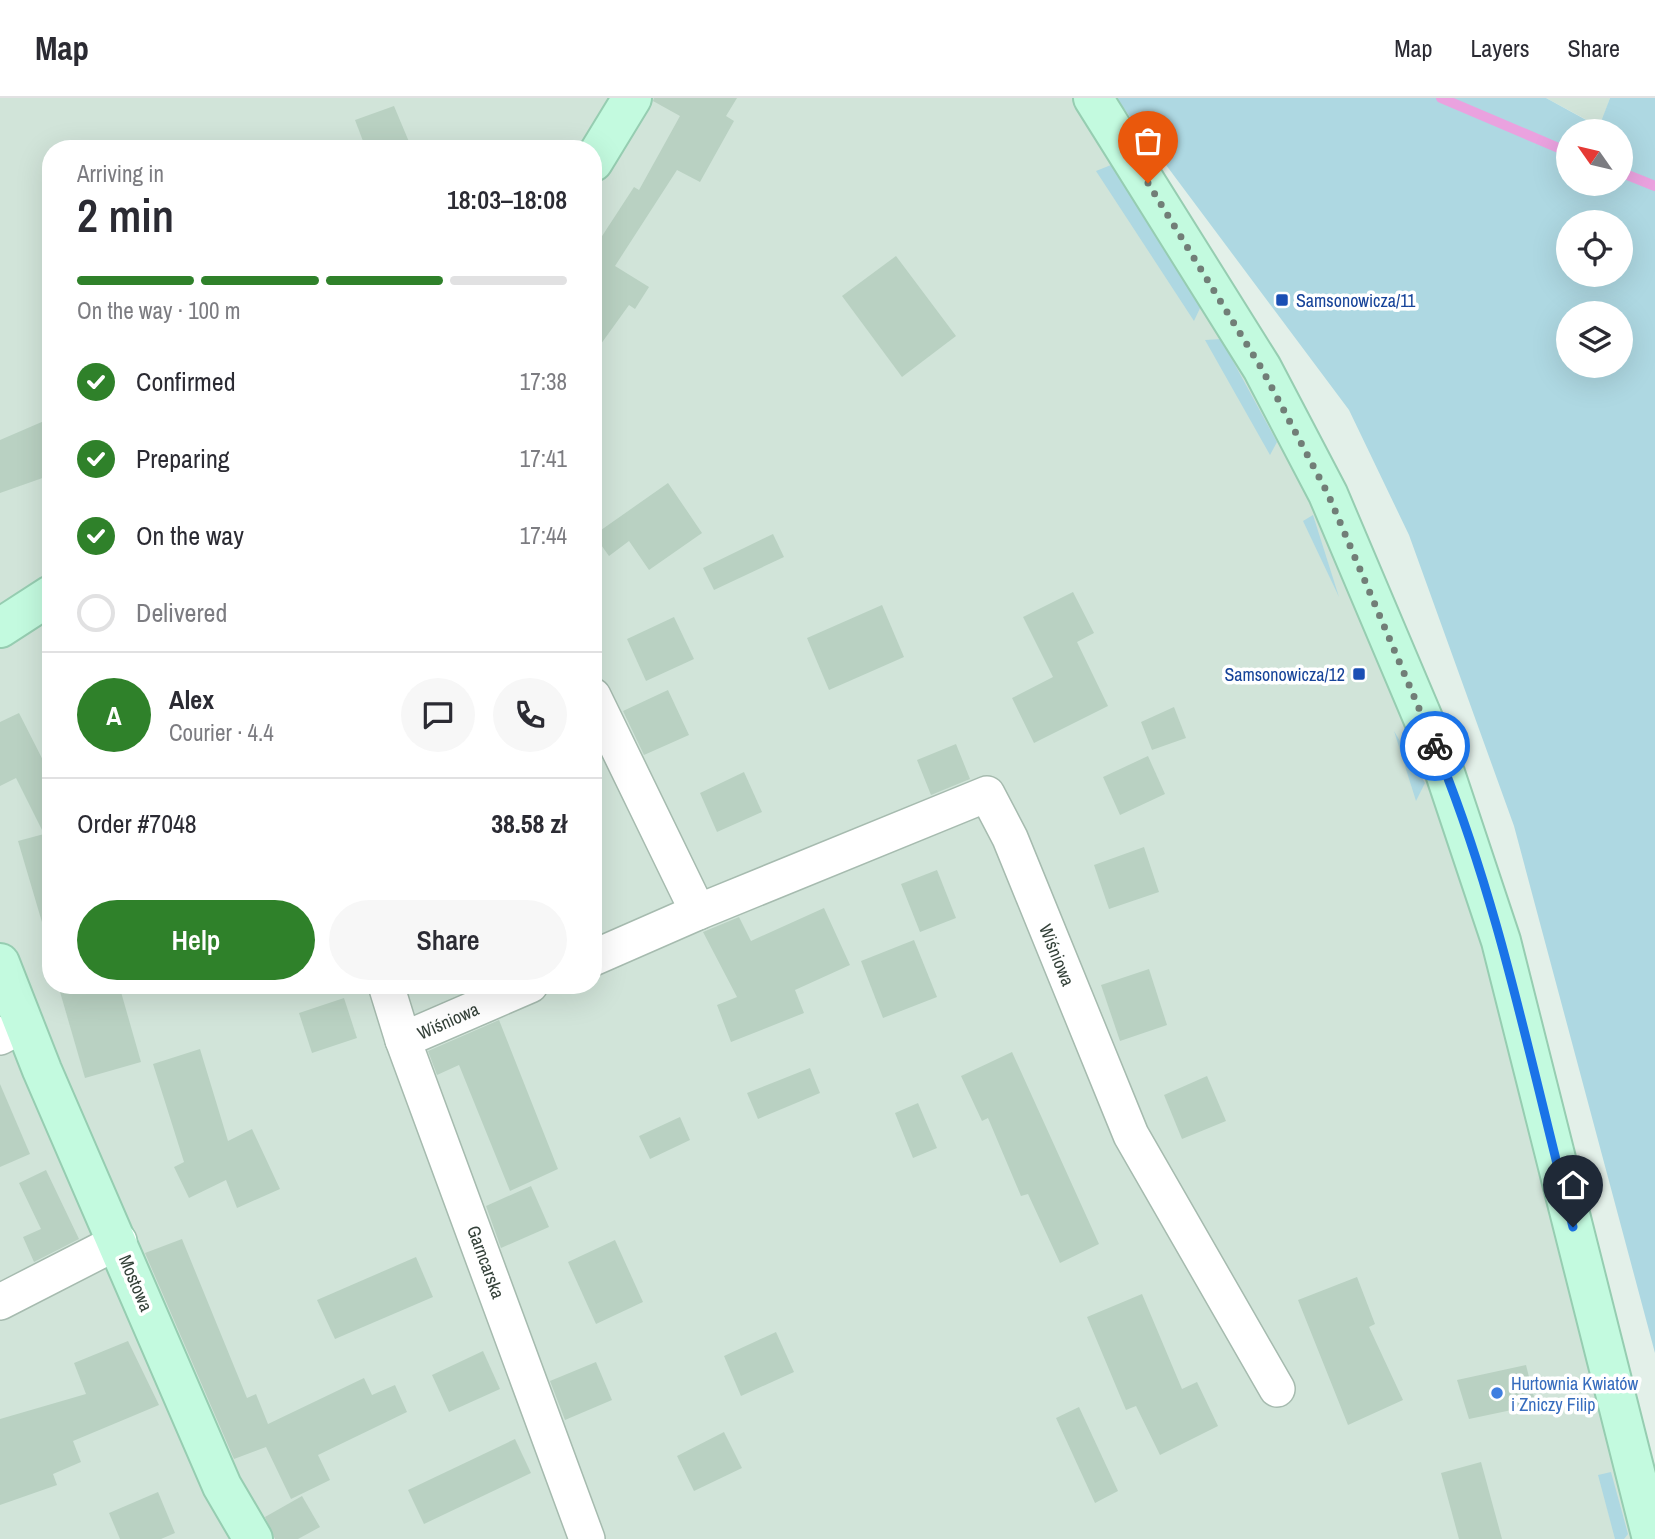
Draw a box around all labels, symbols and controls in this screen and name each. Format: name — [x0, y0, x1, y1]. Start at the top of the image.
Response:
text: Map — [35, 26, 89, 70]
text: Map — [1394, 32, 1432, 64]
text: Layers — [1470, 32, 1529, 64]
text: Share — [1567, 32, 1620, 64]
pin — [1118, 111, 1178, 183]
north arrow — [1556, 119, 1633, 196]
map controls — [1556, 119, 1633, 378]
icon: bag — [1129, 122, 1167, 160]
text: Arriving in — [77, 158, 164, 189]
text: 18:03–18:08 — [447, 182, 567, 217]
text: 2 min — [77, 184, 174, 246]
button: locate — [1556, 210, 1633, 287]
place label: Samsonowicza/11 — [1296, 288, 1416, 313]
marker: Samsonowicza/11 — [1274, 292, 1290, 308]
text: On the way · 100 m — [77, 295, 241, 326]
button: layers — [1556, 301, 1633, 378]
icon: check — [77, 363, 115, 401]
text: Confirmed — [136, 364, 236, 399]
text: 17:38 — [520, 366, 567, 397]
icon: check — [77, 440, 115, 478]
text: Preparing — [136, 441, 230, 476]
text: 17:41 — [520, 443, 567, 474]
icon: check — [77, 517, 115, 555]
text: On the way — [136, 518, 244, 553]
text: 17:44 — [520, 520, 567, 551]
text: Delivered — [136, 595, 227, 630]
place label: Samsonowicza/12 — [1224, 662, 1345, 687]
marker: Samsonowicza/12 — [1351, 666, 1367, 682]
button: chat — [401, 678, 475, 752]
button: phone — [493, 678, 567, 752]
text: Alex — [169, 682, 214, 717]
text: A — [106, 698, 122, 733]
courier — [1400, 711, 1470, 781]
text: Courier · 4.4 — [169, 717, 274, 748]
icon: bike — [1416, 727, 1454, 765]
text: Order #7048 — [77, 806, 197, 841]
text: 38.58 zł — [491, 806, 567, 841]
button: Help — [77, 900, 315, 980]
button: Share — [329, 900, 567, 980]
street label: Wiśniowa — [1033, 920, 1081, 990]
street label: Wiśniowa — [413, 996, 483, 1046]
pin — [1543, 1155, 1603, 1227]
icon: home — [1554, 1166, 1592, 1204]
street label: Garncarska — [461, 1222, 511, 1302]
street label: Mostowa — [113, 1251, 159, 1315]
place label: Hurtownia Kwiatów i Zniczy Filip — [1511, 1371, 1638, 1417]
marker: Hurtownia Kwiatów i Zniczy Filip — [1489, 1385, 1505, 1401]

